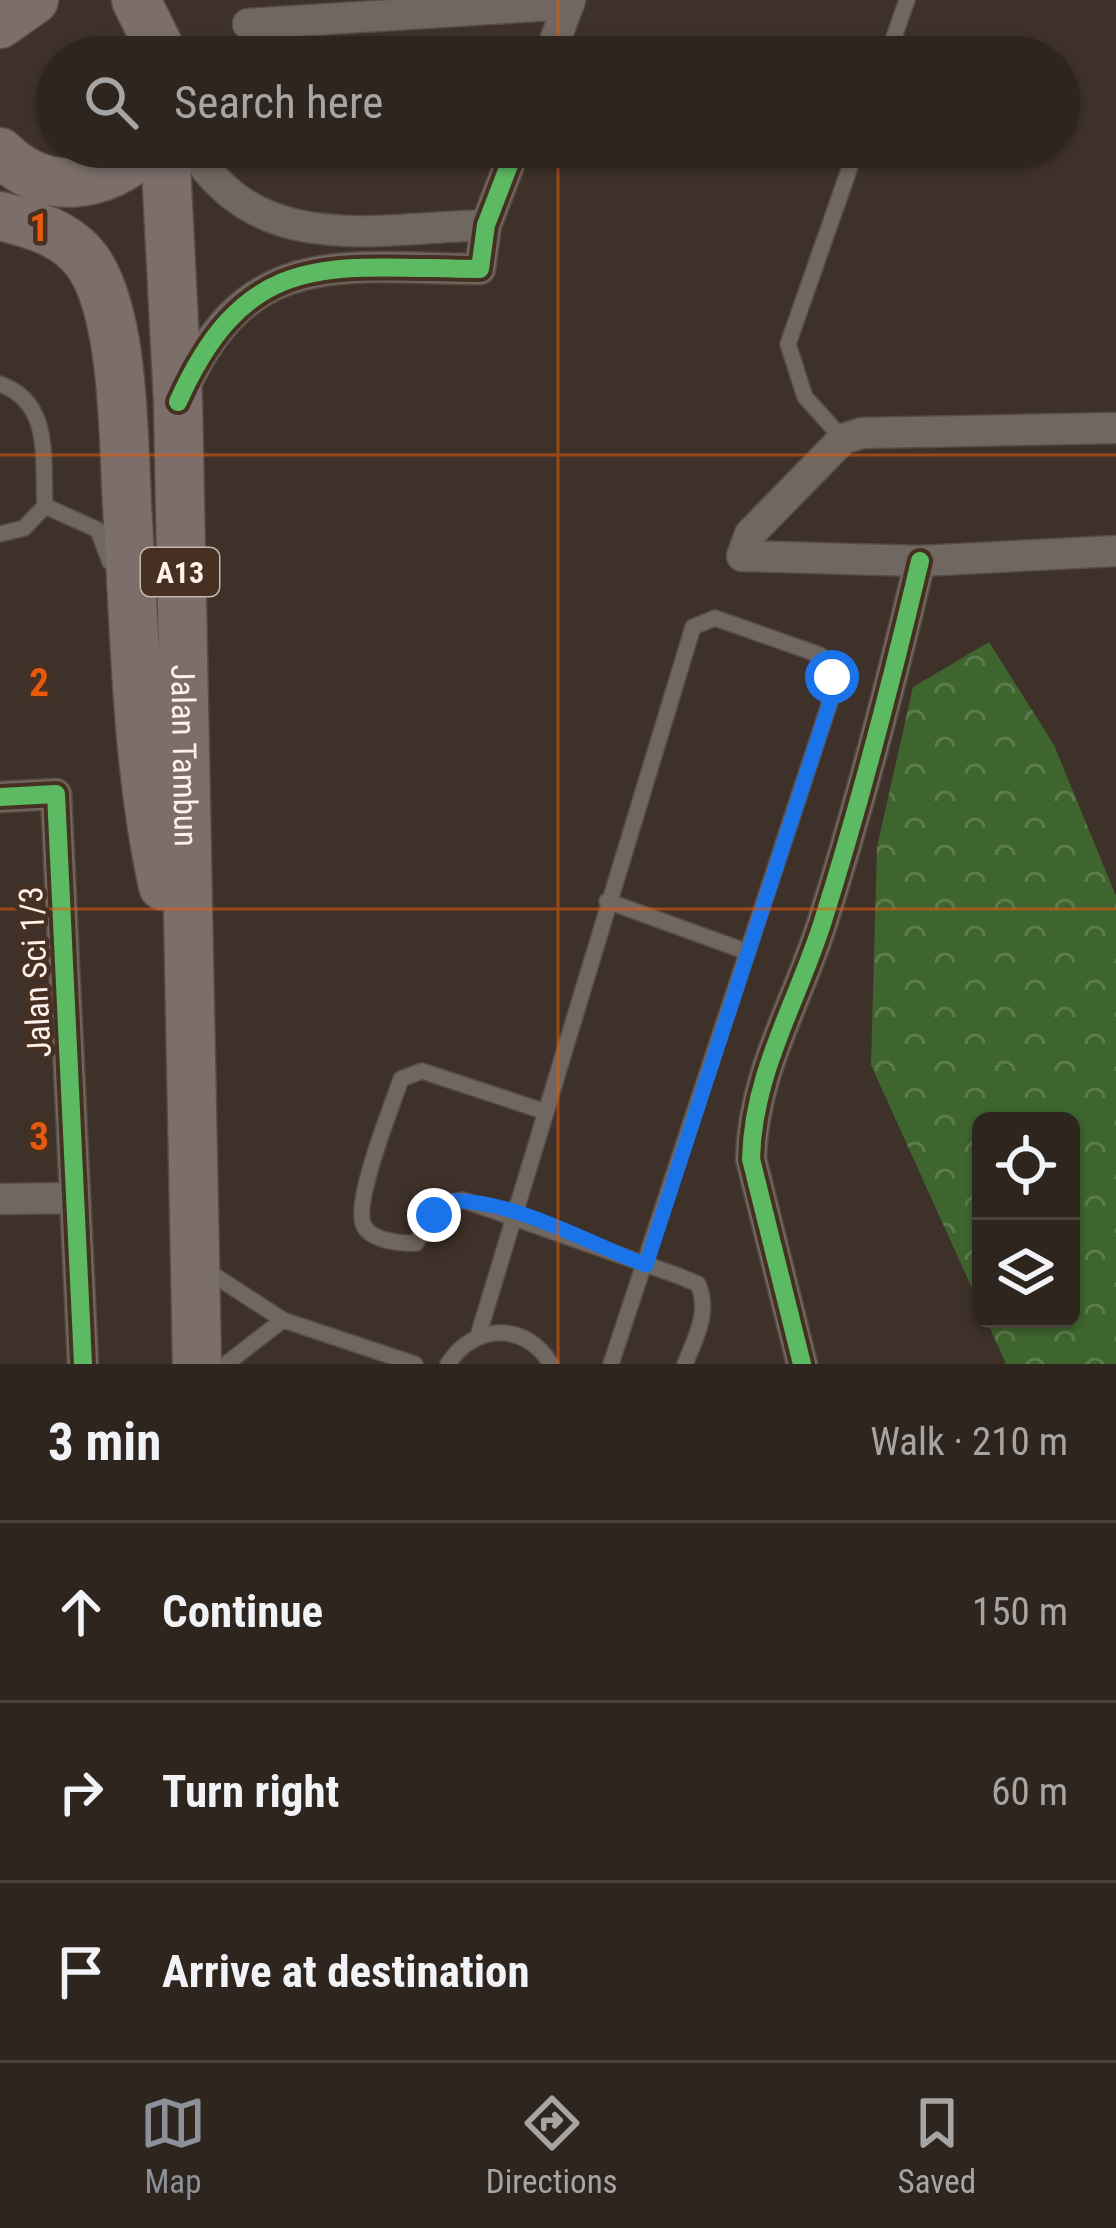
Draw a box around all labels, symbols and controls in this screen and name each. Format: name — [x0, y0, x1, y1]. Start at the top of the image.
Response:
search box — [36, 36, 1080, 168]
icon: search — [78, 69, 144, 135]
text: Search here — [174, 76, 383, 129]
text: 1 — [29, 205, 49, 251]
road number: A13 — [141, 548, 219, 596]
route start — [805, 650, 859, 704]
text: 2 — [29, 660, 49, 706]
street label: Jalan Tambun — [164, 664, 206, 847]
street label: Jalan Sci 1/3 — [11, 886, 59, 1058]
map controls — [972, 1112, 1080, 1328]
button: locate — [972, 1112, 1080, 1220]
text: 3 — [29, 1114, 49, 1160]
route end — [407, 1188, 461, 1242]
button: layers — [972, 1220, 1080, 1328]
text: 3 min — [48, 1413, 161, 1472]
text: Walk · 210 m — [870, 1419, 1068, 1465]
icon: ahead — [48, 1579, 114, 1645]
text: Continue — [162, 1585, 323, 1638]
text: 150 m — [972, 1589, 1068, 1635]
icon: right — [48, 1759, 114, 1825]
text: Turn right — [162, 1765, 339, 1818]
text: 60 m — [991, 1769, 1068, 1815]
icon: arrive — [48, 1939, 114, 2005]
text: Arrive at destination — [162, 1945, 530, 1998]
tab: Map — [140, 2090, 206, 2201]
tab: Directions — [486, 2090, 618, 2201]
tab: Saved — [898, 2090, 976, 2201]

